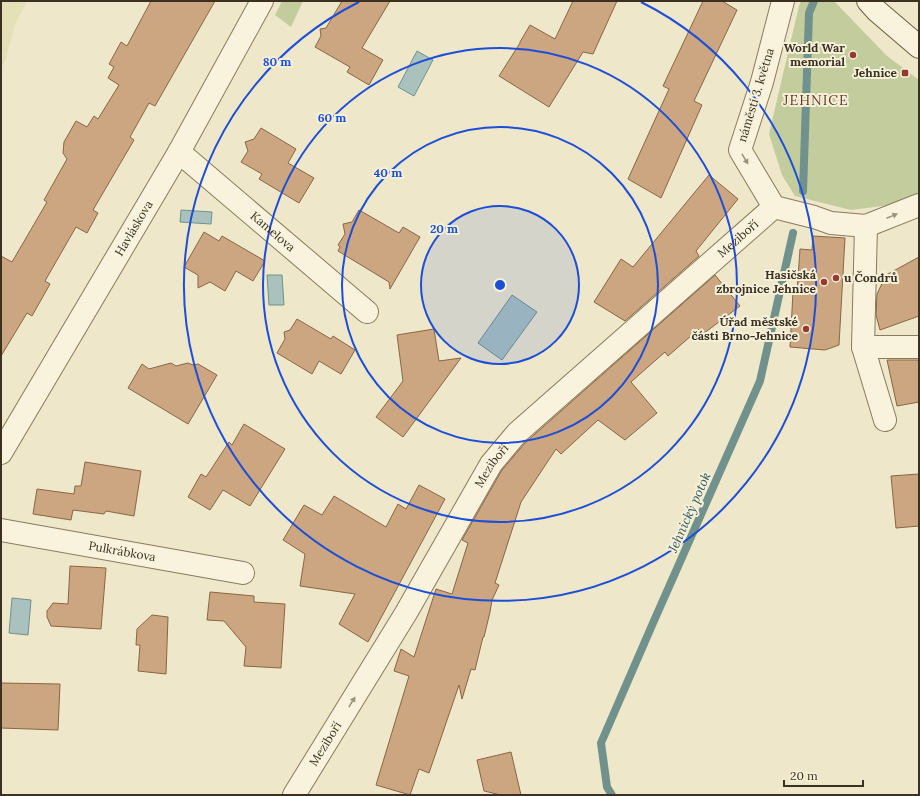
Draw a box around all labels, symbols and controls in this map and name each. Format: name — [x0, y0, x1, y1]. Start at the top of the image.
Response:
place label: World War memorial — [784, 40, 845, 69]
street label: náměstí 3. května — [734, 46, 777, 144]
marker: World War memorial — [848, 50, 858, 60]
text: 80 m — [263, 54, 291, 69]
place label: Jehnice — [854, 65, 898, 80]
marker: Jehnice — [900, 68, 910, 78]
district label: JEHNICE — [782, 91, 849, 109]
text: 60 m — [318, 110, 346, 125]
one-way arrow — [742, 153, 749, 165]
text: 40 m — [374, 165, 402, 180]
street label: Havláskova — [111, 198, 156, 259]
street label: Kamelova — [248, 208, 298, 255]
one-way arrow — [887, 212, 899, 218]
street label: Meziboří — [714, 216, 761, 260]
text: 20 m — [430, 221, 458, 236]
place label: Hasičská zbrojnice Jehnice — [716, 267, 817, 296]
place label: u Čondrů — [844, 270, 898, 285]
marker: u Čondrů — [831, 273, 841, 283]
marker: Hasičská zbrojnice Jehnice — [819, 277, 829, 287]
centre of rings — [493, 278, 507, 292]
place label: Úřad městské části Brno-Jehnice — [691, 314, 799, 343]
marker: Úřad městské části Brno-Jehnice — [801, 324, 811, 334]
street label: Meziboří — [471, 441, 511, 490]
water label: Jehnický potok — [664, 469, 715, 556]
street label: Pulkrábkova — [87, 538, 157, 564]
one-way arrow — [348, 696, 355, 708]
street label: Meziboří — [306, 719, 344, 769]
scale bar — [784, 762, 863, 788]
text: 20 m — [790, 768, 818, 783]

